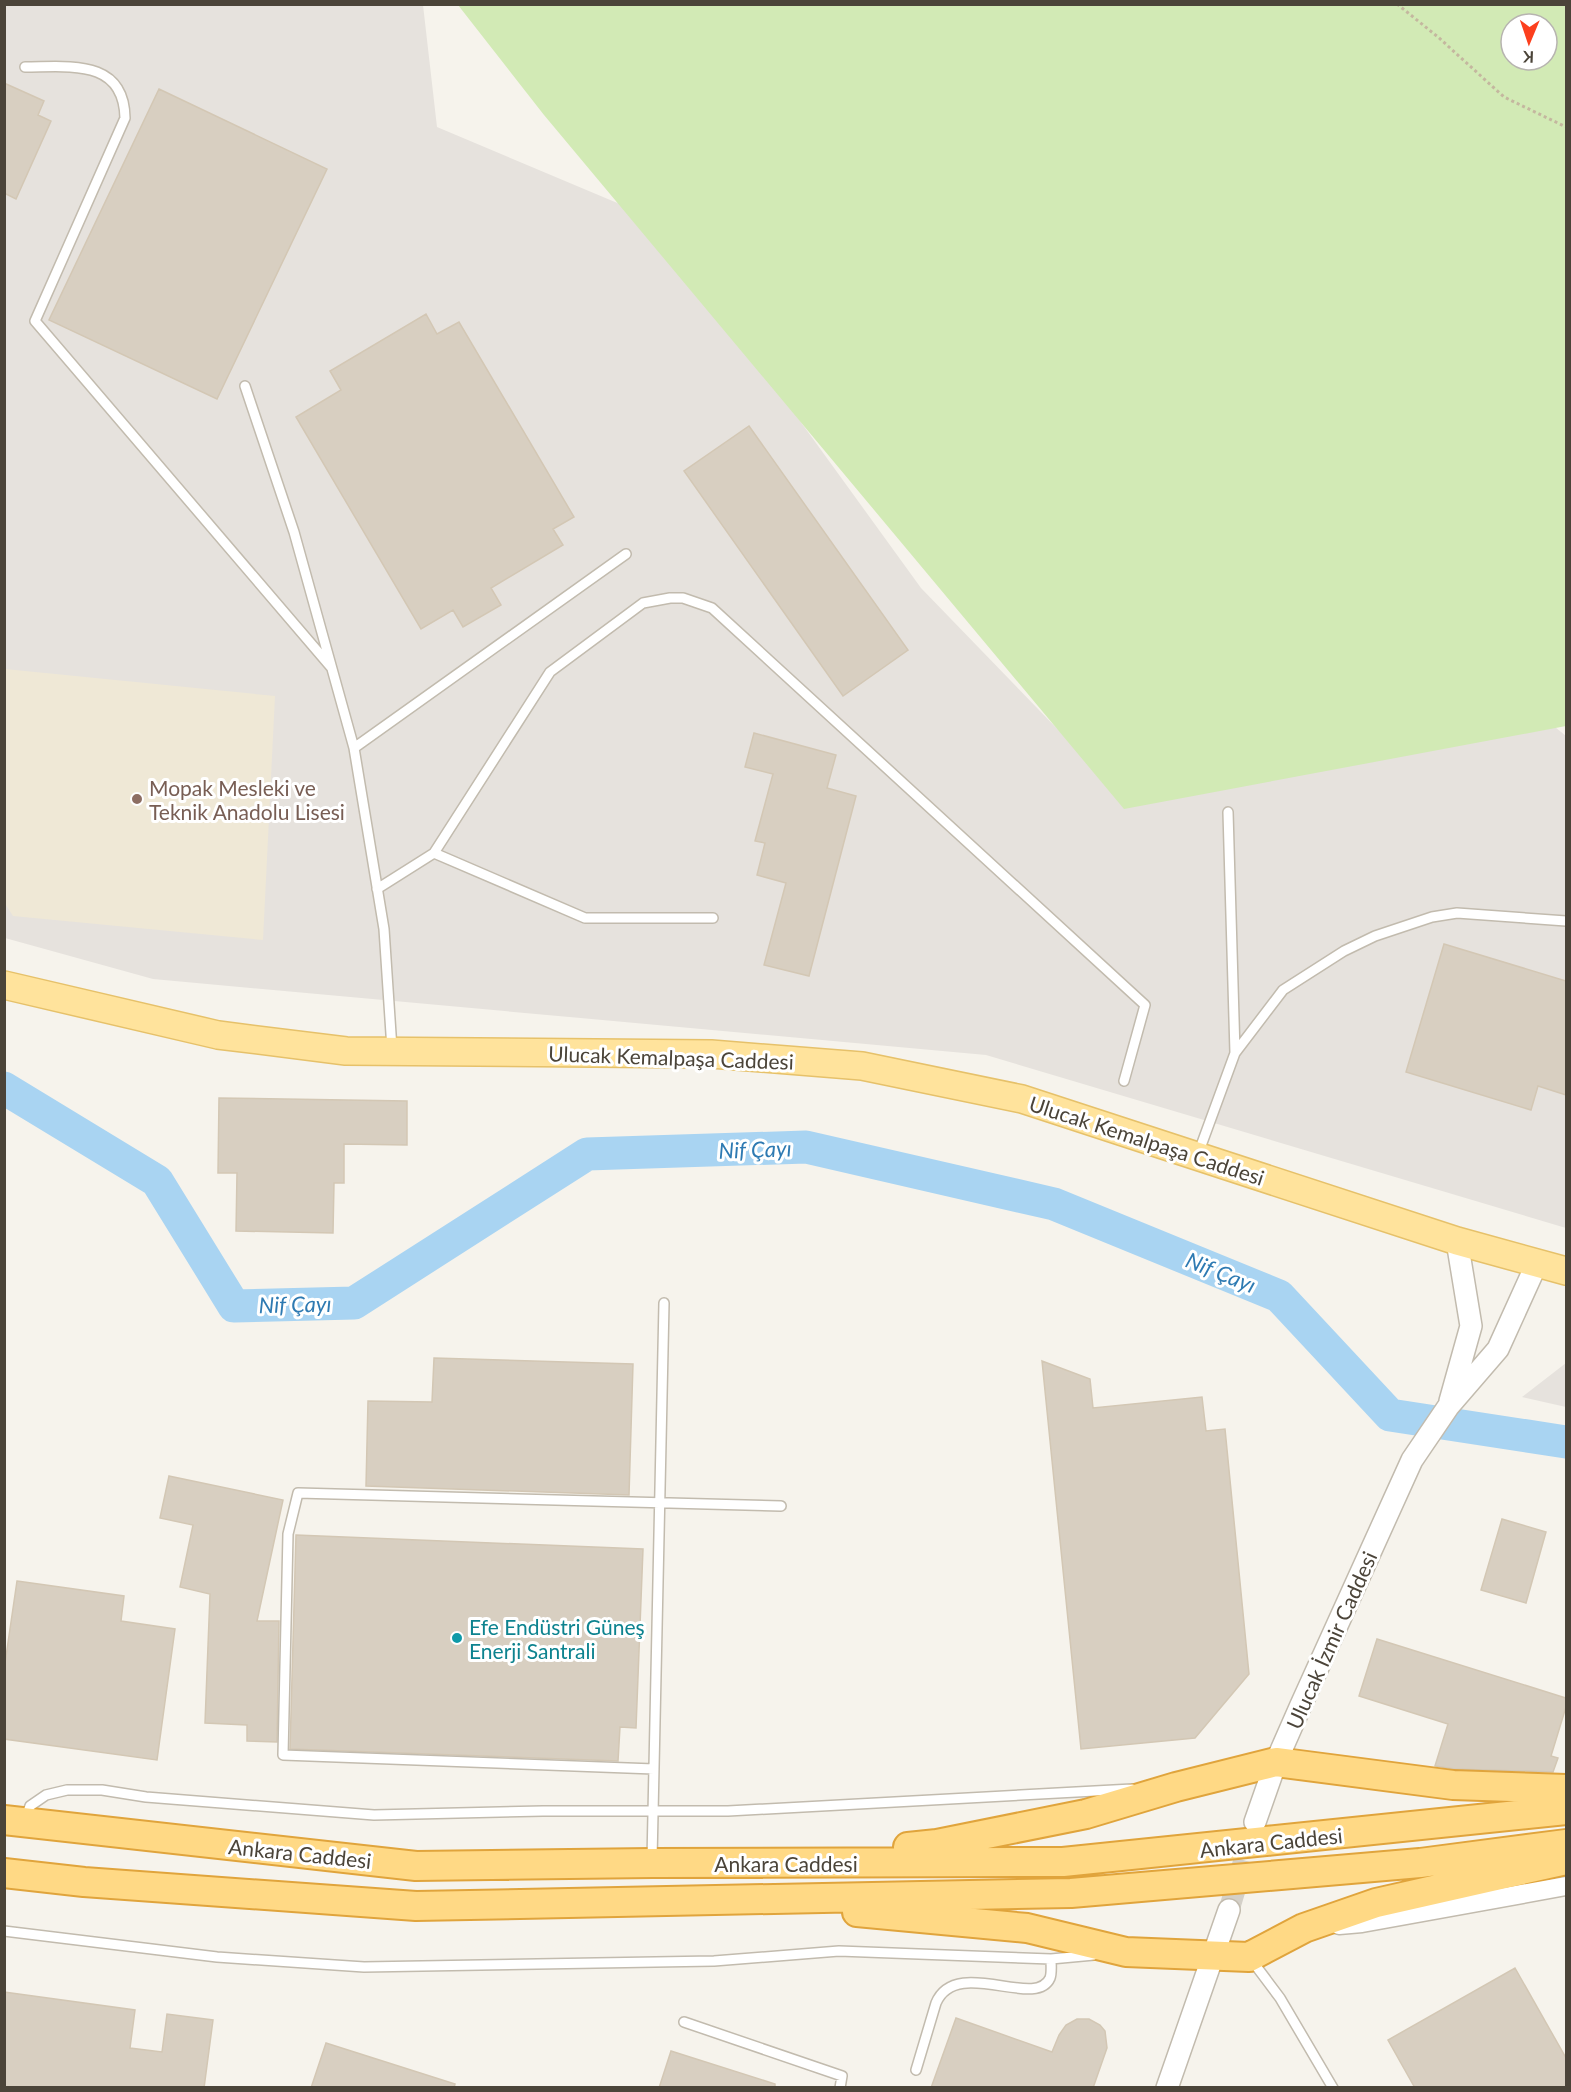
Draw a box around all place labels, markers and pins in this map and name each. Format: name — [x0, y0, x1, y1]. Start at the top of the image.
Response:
place label: Mopak Mesleki ve Teknik Anadolu Lisesi — [149, 775, 345, 824]
marker: Mopak Mesleki ve Teknik Anadolu Lisesi — [130, 792, 144, 806]
place label: Efe Endüstri Güneş Enerji Santrali — [469, 1614, 645, 1663]
marker: Efe Endüstri Güneş Enerji Santrali — [450, 1631, 464, 1645]

